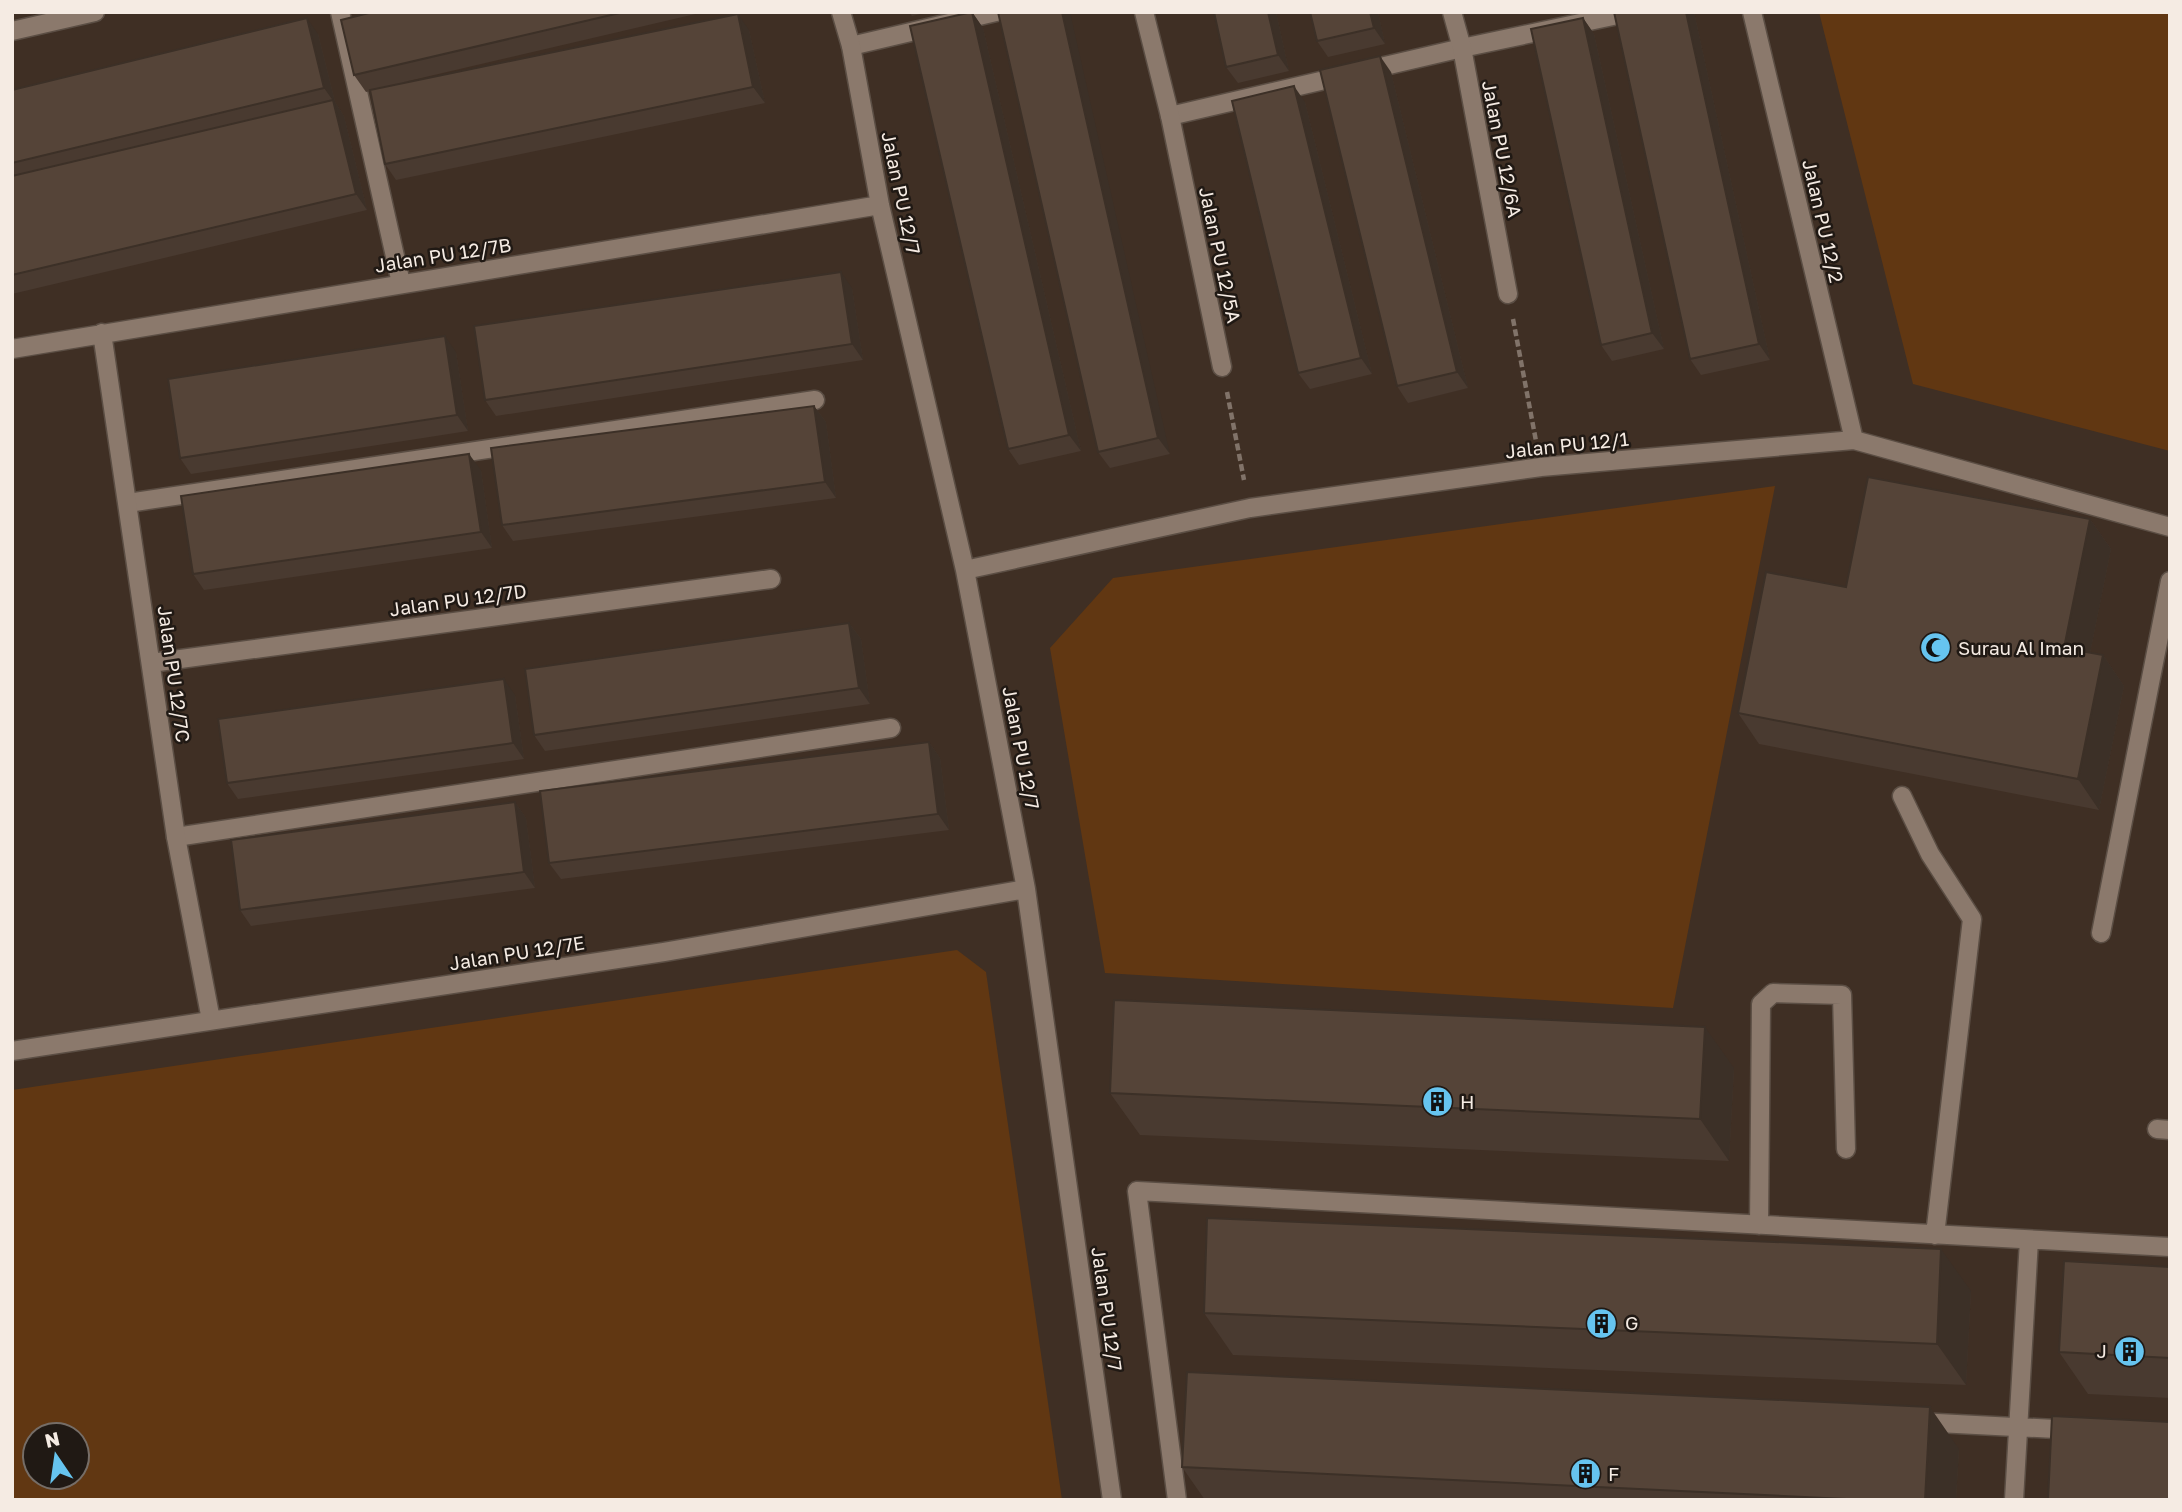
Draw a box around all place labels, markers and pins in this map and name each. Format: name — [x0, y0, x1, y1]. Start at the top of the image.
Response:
mosque icon: Surau Al Iman — [1918, 631, 1952, 665]
place label: Surau Al Iman — [1958, 636, 2084, 659]
building icon: H — [1420, 1085, 1454, 1119]
place label: H — [1460, 1090, 1474, 1113]
building icon: G — [1585, 1306, 1619, 1340]
place label: G — [1625, 1311, 1638, 1334]
building icon: J — [2113, 1334, 2147, 1368]
place label: J — [2096, 1339, 2107, 1362]
building icon: F — [1568, 1457, 1602, 1491]
place label: F — [1608, 1462, 1619, 1485]

